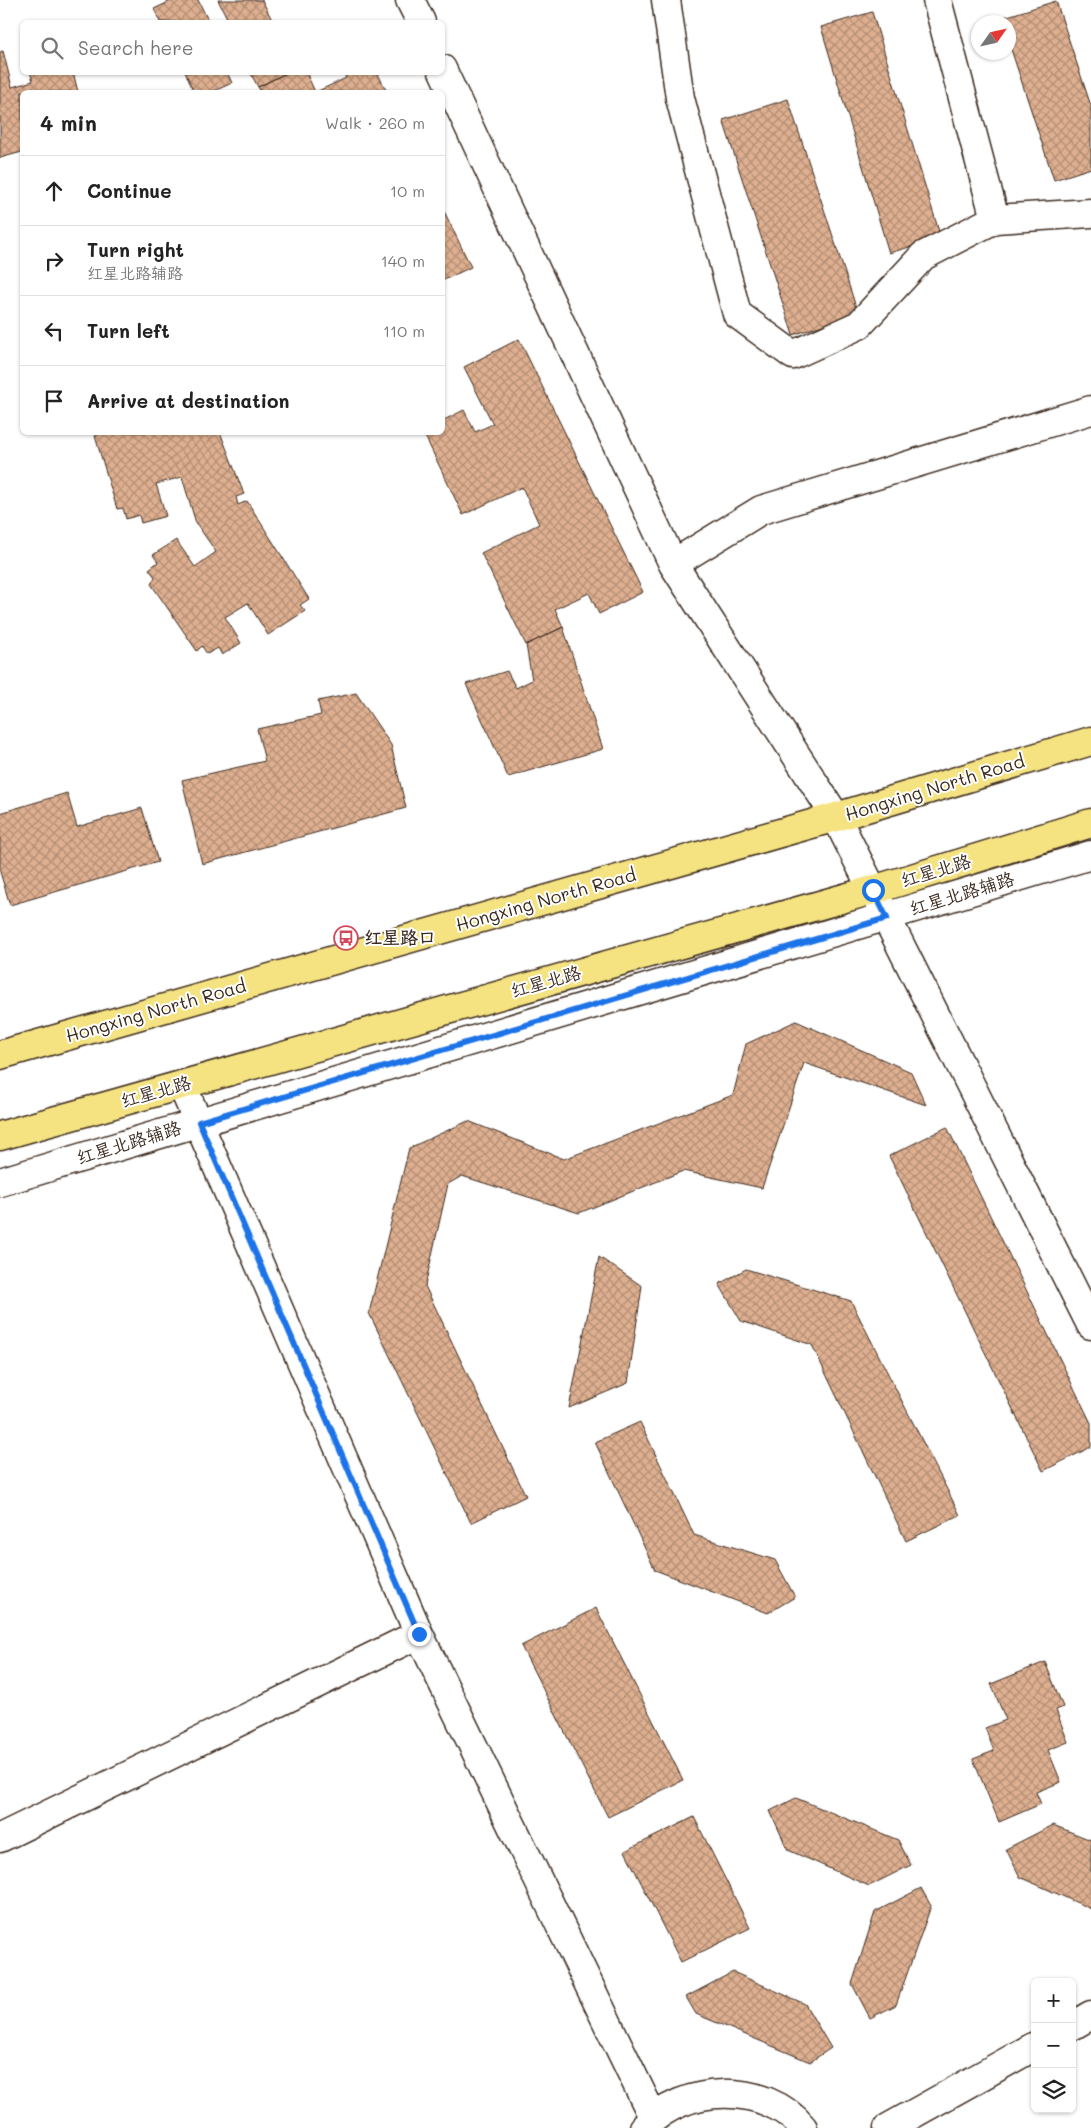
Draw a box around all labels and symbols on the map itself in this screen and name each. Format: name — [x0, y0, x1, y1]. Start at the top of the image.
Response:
north arrow — [971, 15, 1016, 60]
street label: Hongxing North Road — [842, 748, 1027, 826]
street label: 红星北路 — [898, 848, 974, 892]
street label: Hongxing North Road — [453, 862, 639, 936]
street label: 红星北路辅路 — [907, 866, 1017, 920]
route start — [862, 879, 885, 902]
bus stop icon: 红星路口 — [333, 925, 359, 951]
place label: 红星路口 — [364, 925, 436, 949]
street label: 红星北路 — [508, 960, 584, 1002]
street label: Hongxing North Road — [63, 973, 249, 1047]
street label: 红星北路 — [118, 1070, 194, 1112]
street label: 红星北路辅路 — [74, 1115, 184, 1169]
route end — [408, 1623, 431, 1646]

